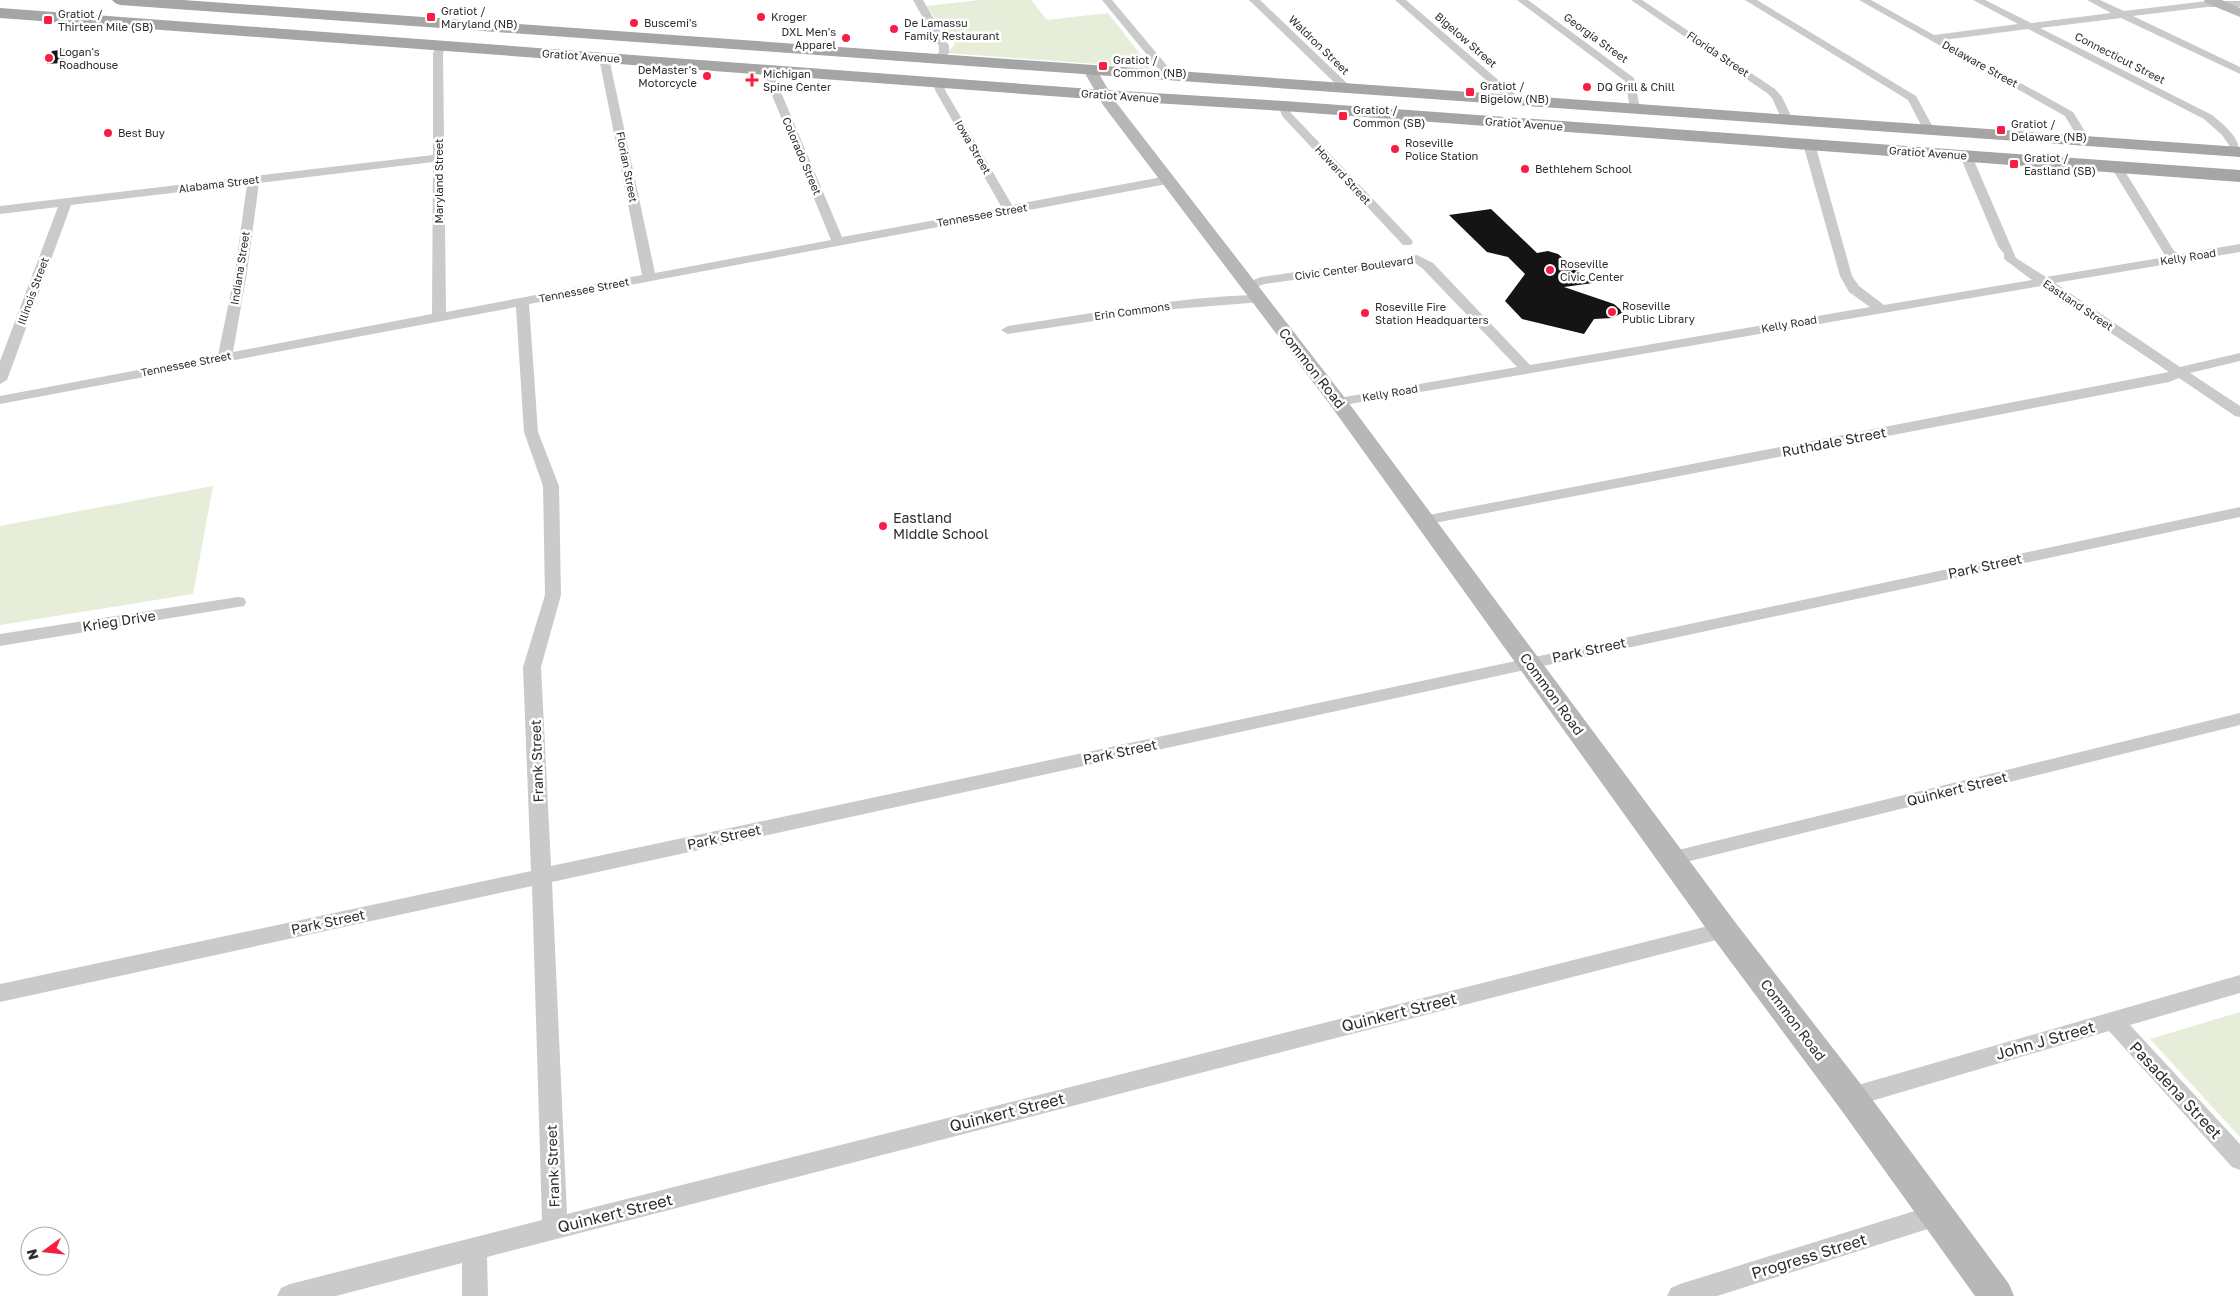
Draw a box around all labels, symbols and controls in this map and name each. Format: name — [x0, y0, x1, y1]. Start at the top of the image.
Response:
place label: Gratiot / Maryland (NB) — [441, 4, 518, 30]
place label: Gratiot / Thirteen Mile (SB) — [58, 7, 153, 33]
street label: Bigelow Street — [1433, 9, 1500, 70]
place label: Kroger — [771, 10, 808, 23]
street label: Georgia Street — [1562, 10, 1631, 65]
marker: Gratiot / Maryland (NB) — [425, 11, 437, 23]
marker: Kroger — [755, 11, 767, 23]
street label: Waldron Street — [1286, 12, 1352, 77]
marker: Gratiot / Thirteen Mile (SB) — [42, 14, 54, 26]
place label: Buscemi's — [644, 16, 697, 29]
place label: De Lamassu Family Restaurant — [904, 16, 1000, 42]
marker: Buscemi's — [628, 17, 640, 29]
marker: De Lamassu Family Restaurant — [888, 23, 900, 35]
place label: DXL Men's Apparel — [781, 25, 836, 51]
street label: Florida Street — [1685, 28, 1752, 79]
street label: Connecticut Street — [2073, 29, 2168, 86]
marker: DXL Men's Apparel — [840, 32, 852, 44]
street label: Delaware Street — [1940, 37, 2020, 90]
place label: Logan's Roadhouse — [59, 45, 118, 71]
street label: Gratiot Avenue — [542, 46, 620, 65]
marker: Logan's Roadhouse — [43, 52, 55, 64]
place label: Gratiot / Common (NB) — [1113, 53, 1187, 79]
marker: Gratiot / Common (NB) — [1097, 60, 1109, 72]
place label: DeMaster's Motorcycle — [638, 63, 697, 89]
place label: Michigan Spine Center — [763, 67, 832, 93]
marker: DeMaster's Motorcycle — [701, 70, 713, 82]
marker: Michigan Spine Center — [745, 73, 759, 87]
place label: Gratiot / Bigelow (NB) — [1480, 79, 1549, 105]
place label: DQ Grill & Chill — [1597, 80, 1675, 93]
marker: DQ Grill & Chill — [1581, 81, 1593, 93]
street label: Gratiot Avenue — [1081, 86, 1159, 105]
marker: Gratiot / Bigelow (NB) — [1464, 86, 1476, 98]
place label: Gratiot / Common (SB) — [1353, 103, 1425, 129]
marker: Gratiot / Common (SB) — [1337, 110, 1349, 122]
street label: Gratiot Avenue — [1485, 114, 1563, 133]
street label: Colorado Street — [780, 115, 825, 197]
street label: Iowa Street — [953, 117, 994, 176]
place label: Gratiot / Delaware (NB) — [2011, 117, 2087, 143]
marker: Gratiot / Delaware (NB) — [1995, 124, 2007, 136]
place label: Best Buy — [118, 126, 165, 139]
marker: Best Buy — [102, 127, 114, 139]
street label: Florian Street — [614, 130, 641, 204]
place label: Roseville Police Station — [1405, 136, 1478, 162]
street label: Maryland Street — [432, 138, 445, 224]
street label: Howard Street — [1313, 142, 1374, 207]
marker: Roseville Police Station — [1389, 143, 1401, 155]
street label: Gratiot Avenue — [1889, 143, 1967, 162]
place label: Gratiot / Eastland (SB) — [2024, 151, 2096, 177]
marker: Gratiot / Eastland (SB) — [2008, 158, 2020, 170]
place label: Bethlehem School — [1535, 162, 1632, 175]
marker: Bethlehem School — [1519, 163, 1531, 175]
street label: Alabama Street — [178, 172, 260, 195]
street label: Tennessee Street — [936, 200, 1028, 229]
street label: Indiana Street — [227, 230, 252, 306]
street label: Kelly Road — [2159, 246, 2217, 267]
street label: Civic Center Boulevard — [1294, 253, 1414, 282]
street label: Illinois Street — [14, 255, 51, 326]
place label: Roseville Civic Center — [1560, 257, 1625, 283]
marker: Roseville Civic Center — [1544, 264, 1556, 276]
street label: Tennessee Street — [538, 274, 630, 305]
street label: Eastland Street — [2041, 276, 2116, 333]
street label: Erin Commons — [1093, 299, 1171, 322]
place label: Roseville Public Library — [1622, 299, 1695, 325]
place label: Roseville Fire Station Headquarters — [1375, 300, 1489, 326]
marker: Roseville Public Library — [1606, 306, 1618, 318]
marker: Roseville Fire Station Headquarters — [1359, 307, 1371, 319]
street label: Kelly Road — [1760, 312, 1818, 335]
street label: Common Road — [1276, 324, 1349, 411]
street label: Tennessee Street — [140, 348, 232, 379]
street label: Kelly Road — [1361, 381, 1419, 404]
street label: Ruthdale Street — [1780, 423, 1887, 460]
place label: Eastland Middle School — [893, 509, 988, 542]
marker: Eastland Middle School — [877, 520, 889, 532]
street label: Park Street — [1946, 549, 2023, 582]
street label: Krieg Drive — [81, 606, 157, 635]
street label: Park Street — [1550, 633, 1627, 666]
street label: Common Road — [1517, 649, 1588, 738]
street label: Frank Street — [527, 719, 546, 803]
street label: Park Street — [1081, 735, 1158, 768]
street label: Quinkert Street — [1905, 768, 2009, 809]
street label: Park Street — [685, 820, 762, 853]
street label: Park Street — [289, 905, 366, 938]
street label: Common Road — [1757, 976, 1830, 1064]
street label: Quinkert Street — [1339, 988, 1459, 1036]
street label: John J Street — [1993, 1016, 2097, 1064]
street label: Pasadena Street — [2126, 1037, 2226, 1143]
street label: Quinkert Street — [947, 1088, 1067, 1136]
street label: Frank Street — [543, 1124, 562, 1208]
street label: Quinkert Street — [555, 1189, 675, 1237]
north arrow — [20, 1226, 70, 1276]
street label: Progress Street — [1749, 1229, 1869, 1283]
text: N — [22, 1247, 42, 1262]

